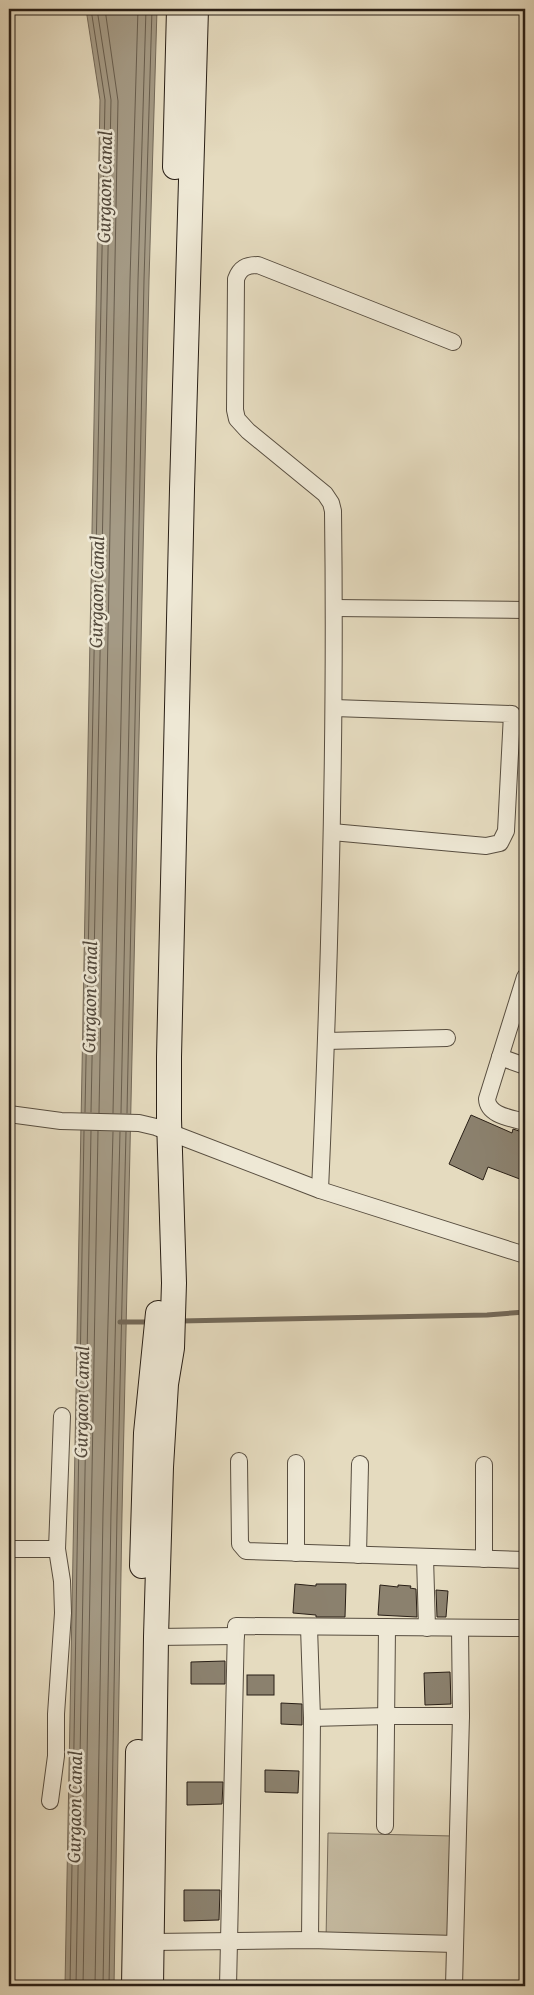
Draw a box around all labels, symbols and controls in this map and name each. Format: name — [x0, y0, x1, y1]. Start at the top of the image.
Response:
water label: Gurgaon Canal — [88, 131, 119, 243]
water label: Gurgaon Canal — [80, 536, 111, 648]
water label: Gurgaon Canal — [73, 941, 104, 1053]
water label: Gurgaon Canal — [65, 1346, 96, 1458]
water label: Gurgaon Canal — [58, 1751, 89, 1863]

